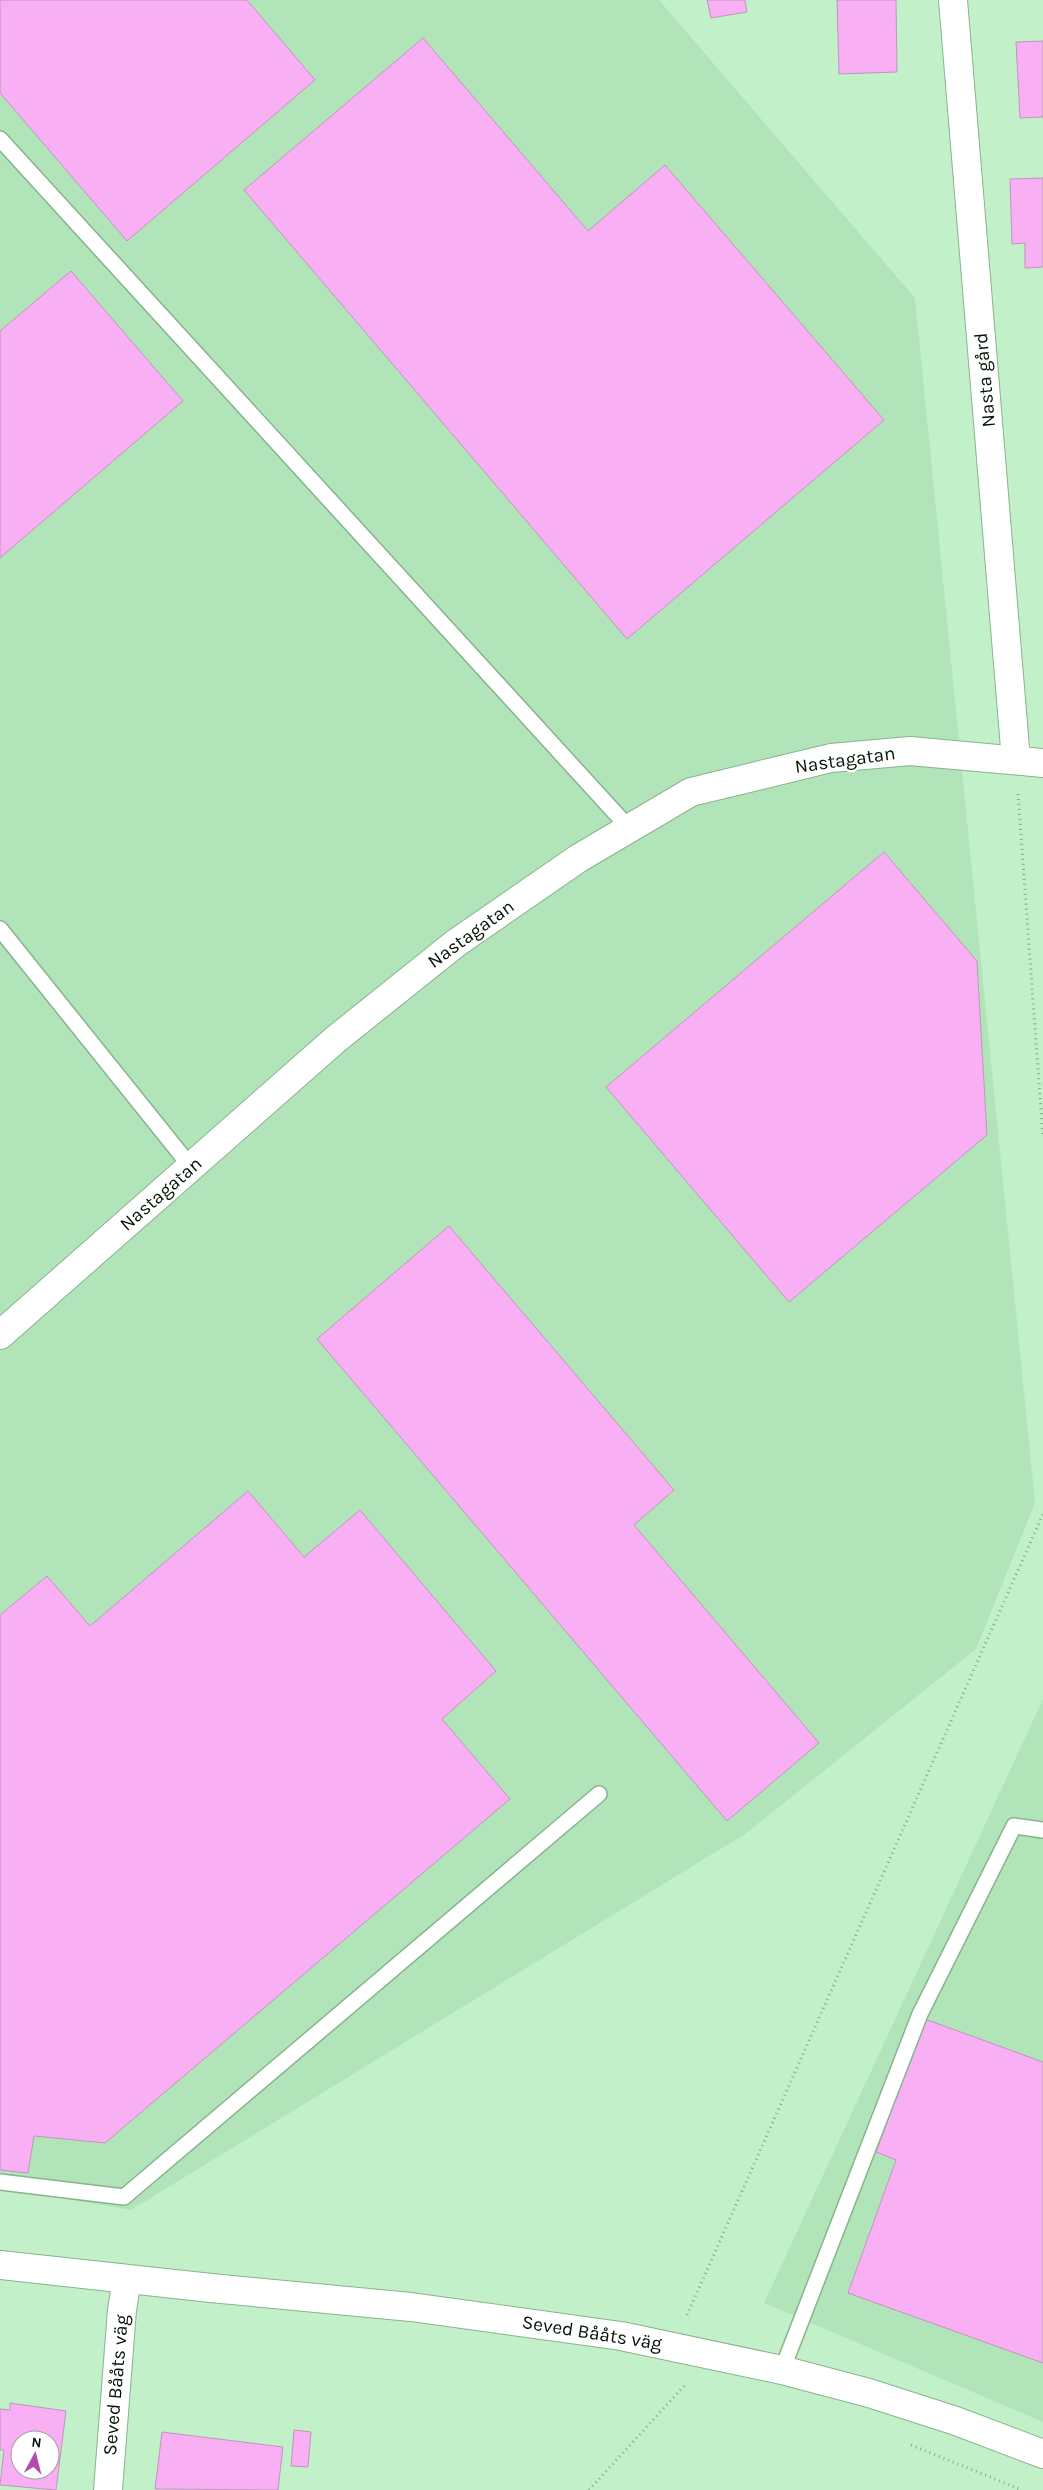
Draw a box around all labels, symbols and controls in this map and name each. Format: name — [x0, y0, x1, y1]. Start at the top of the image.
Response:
street label: Nasta gård — [970, 332, 1000, 428]
street label: Nastagatan — [793, 742, 897, 778]
street label: Nastagatan — [424, 895, 518, 973]
street label: Nastagatan — [116, 1152, 206, 1236]
street label: Seved Bååts väg — [520, 2311, 664, 2355]
street label: Seved Bååts väg — [99, 2313, 133, 2456]
north arrow — [10, 2430, 60, 2480]
text: N — [31, 2434, 43, 2452]

